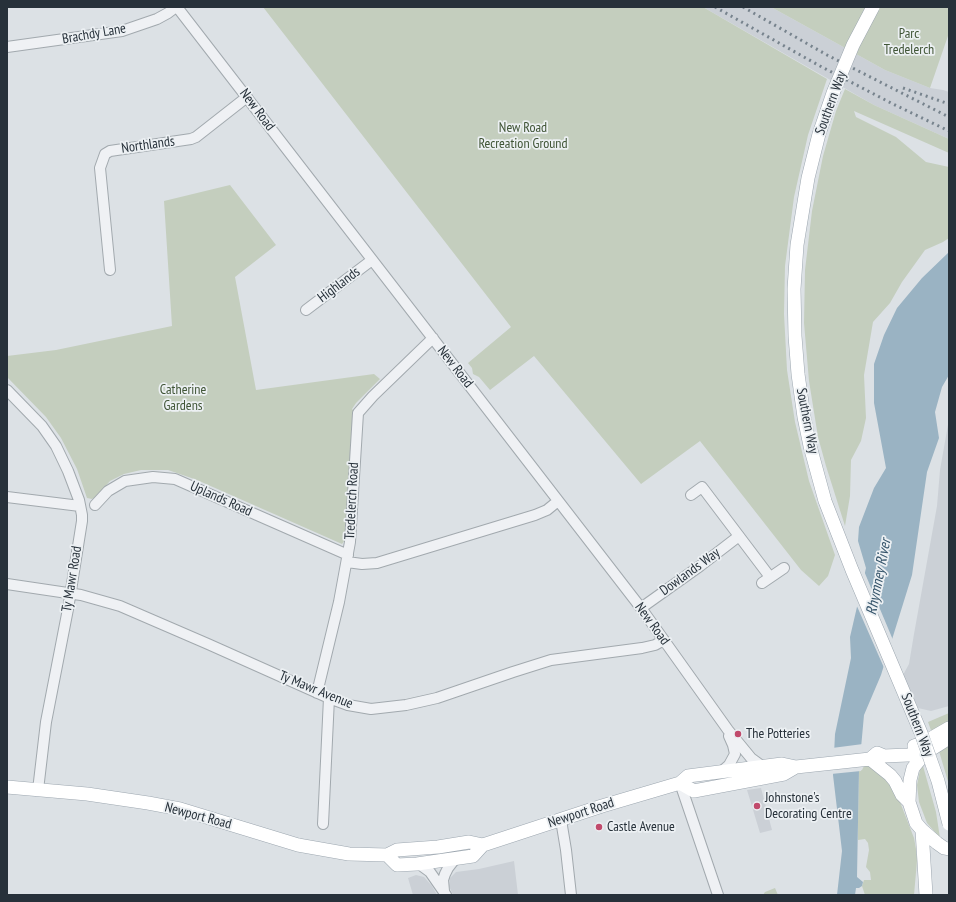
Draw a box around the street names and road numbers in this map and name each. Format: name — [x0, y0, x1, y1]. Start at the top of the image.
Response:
street label: Brachdy Lane — [61, 20, 127, 48]
street label: Southern Way — [812, 69, 850, 137]
street label: New Road — [236, 86, 278, 134]
street label: Northlands — [120, 133, 176, 157]
street label: Highlands — [315, 264, 363, 306]
street label: New Road — [434, 343, 476, 391]
street label: Southern Way — [792, 387, 822, 455]
street label: Tredelerch Road — [342, 462, 362, 540]
street label: Uplands Road — [187, 478, 255, 520]
street label: Ty Mawr Road — [59, 545, 85, 613]
street label: Dowlands Way — [657, 545, 723, 599]
street label: New Road — [631, 600, 673, 648]
street label: Ty Mawr Avenue — [277, 668, 355, 712]
street label: Southern Way — [897, 691, 937, 759]
street label: Newport Road — [546, 794, 616, 832]
street label: Newport Road — [163, 799, 233, 833]

